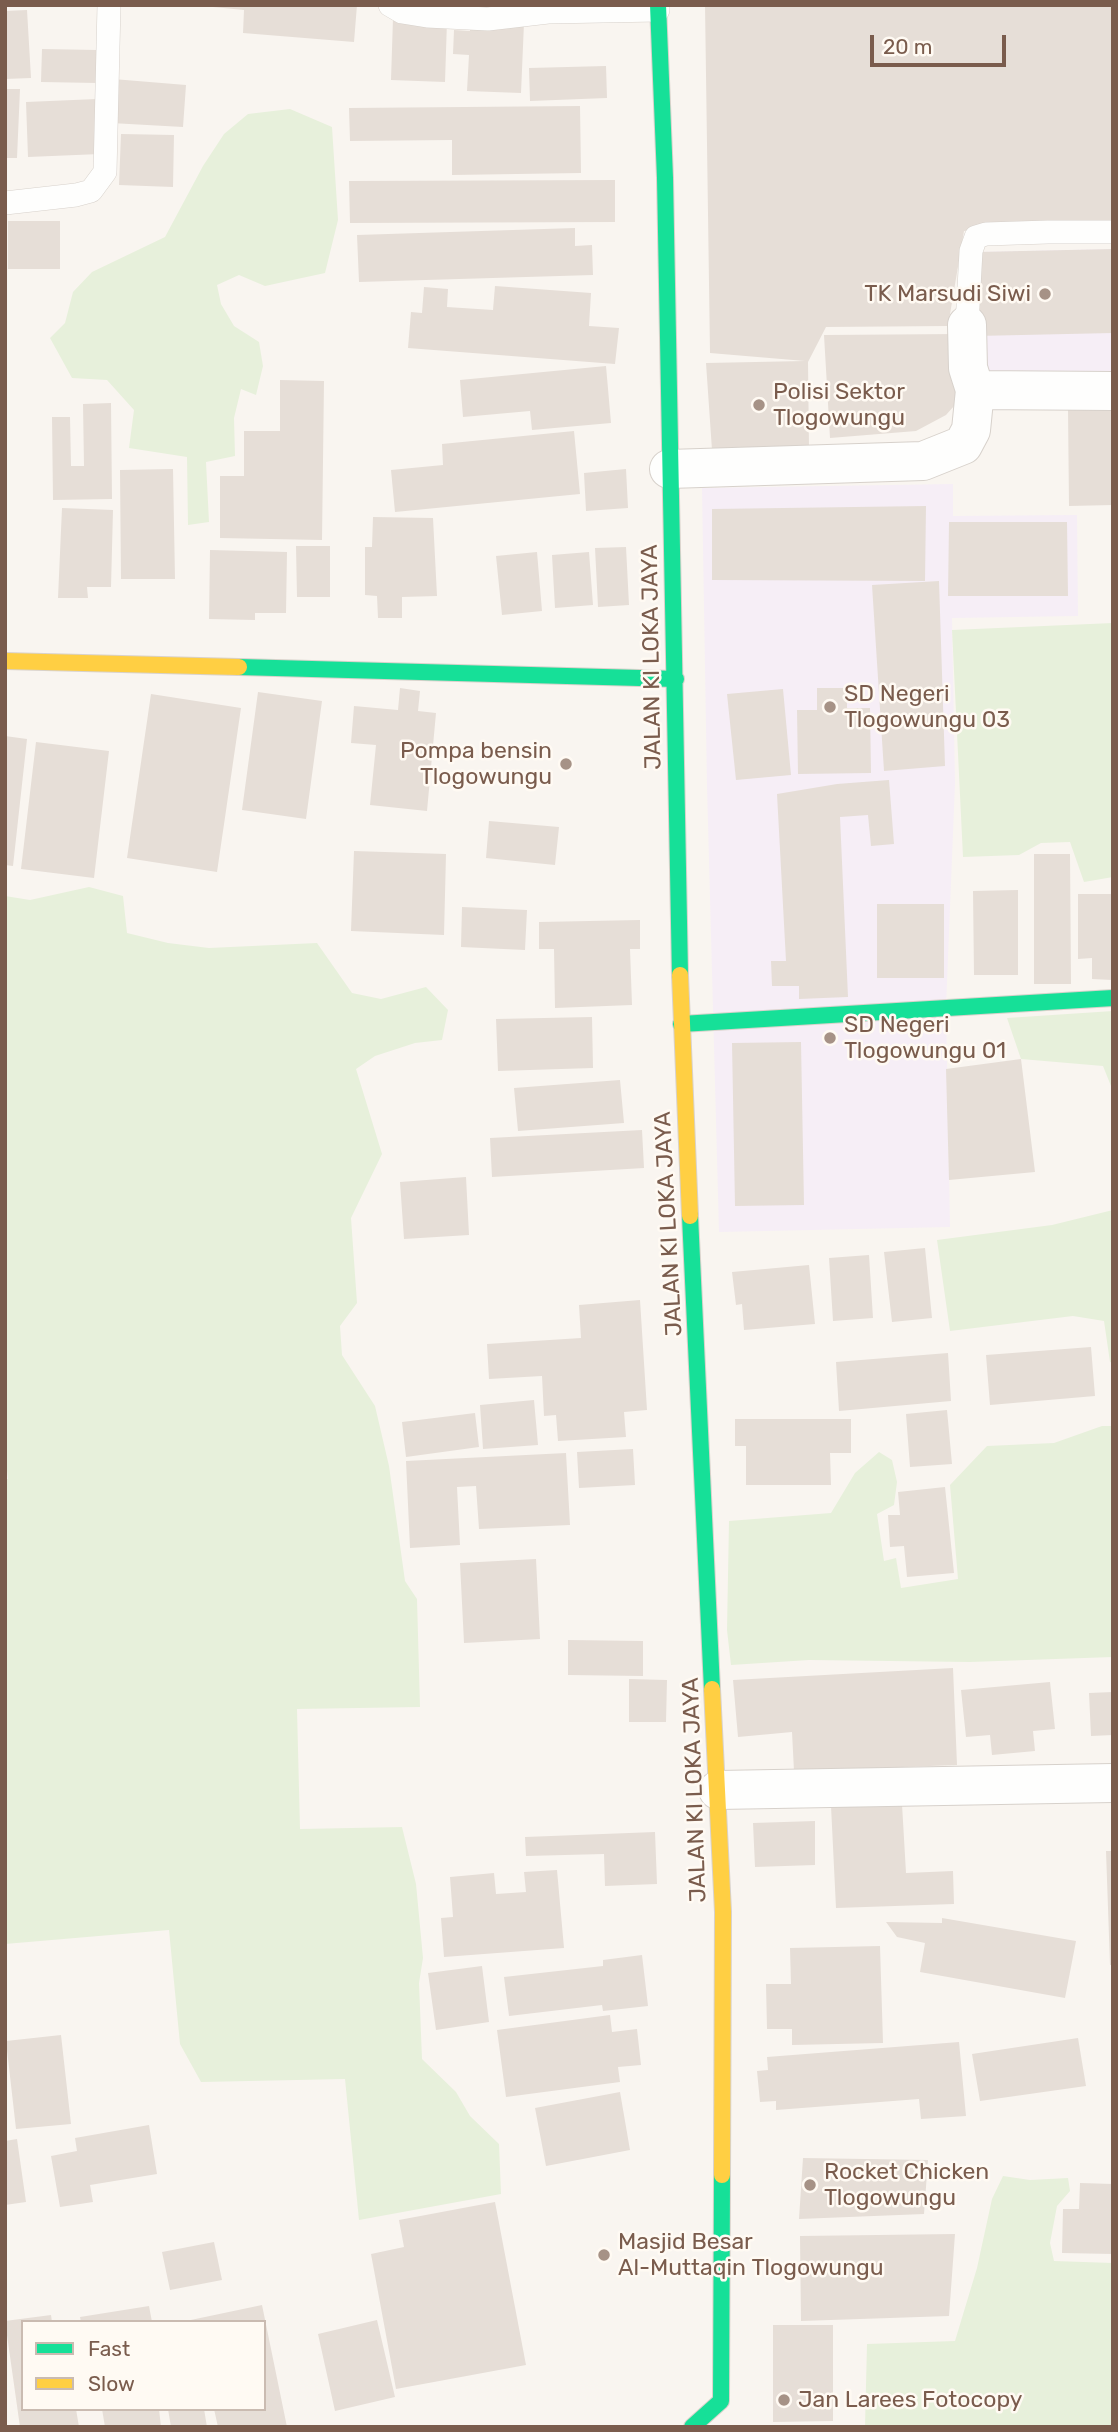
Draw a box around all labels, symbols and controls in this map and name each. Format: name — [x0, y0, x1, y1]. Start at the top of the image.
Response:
scale bar — [873, 21, 1010, 65]
text: 20 m — [883, 34, 932, 59]
place label: TK Marsudi Siwi — [864, 280, 1031, 308]
marker: TK Marsudi Siwi — [1037, 286, 1053, 302]
place label: Polisi Sektor Tlogowungu — [773, 378, 905, 432]
marker: Polisi Sektor Tlogowungu — [751, 397, 767, 413]
street label: JALAN KI LOKA JAYA — [636, 544, 668, 770]
place label: SD Negeri Tlogowungu 03 — [844, 680, 1010, 734]
marker: SD Negeri Tlogowungu 03 — [822, 699, 838, 715]
place label: Pompa bensin Tlogowungu — [400, 737, 552, 791]
marker: Pompa bensin Tlogowungu — [558, 756, 574, 772]
place label: SD Negeri Tlogowungu 01 — [844, 1011, 1006, 1065]
marker: SD Negeri Tlogowungu 01 — [822, 1030, 838, 1046]
street label: JALAN KI LOKA JAYA — [649, 1111, 689, 1337]
street label: JALAN KI LOKA JAYA — [677, 1677, 713, 1903]
place label: Rocket Chicken Tlogowungu — [824, 2158, 989, 2212]
marker: Rocket Chicken Tlogowungu — [802, 2177, 818, 2193]
place label: Masjid Besar Al-Muttaqin Tlogowungu — [618, 2228, 884, 2282]
marker: Masjid Besar Al-Muttaqin Tlogowungu — [596, 2247, 612, 2263]
legend — [21, 2320, 266, 2411]
text: Fast — [88, 2336, 130, 2361]
text: Slow — [88, 2371, 135, 2396]
place label: Jan Larees Fotocopy — [798, 2386, 1022, 2414]
marker: Jan Larees Fotocopy — [776, 2392, 792, 2408]

